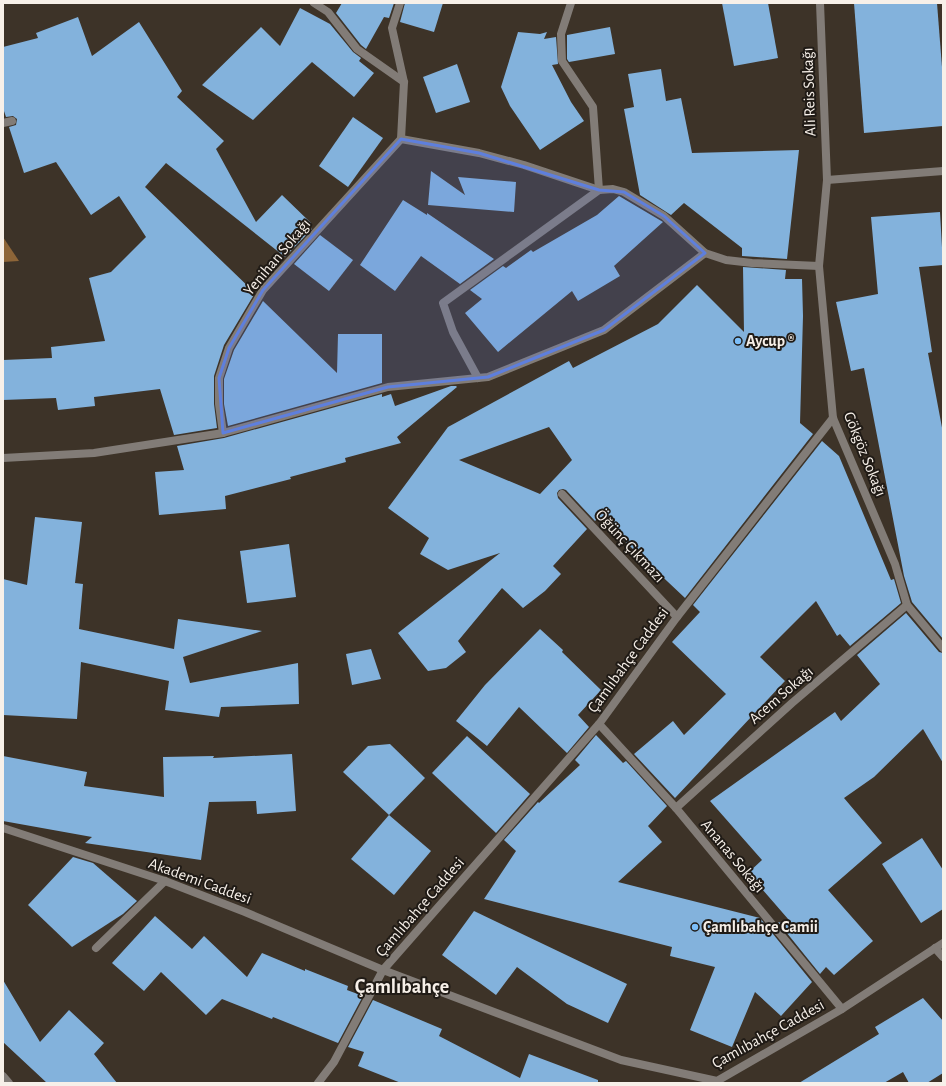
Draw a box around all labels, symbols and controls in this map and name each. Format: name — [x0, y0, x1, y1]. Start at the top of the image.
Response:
street label: Ali Reis Sokağı — [799, 47, 819, 137]
street label: Yenihan Sokağı — [240, 216, 314, 298]
place label: Aycup ® — [746, 333, 795, 350]
marker: Aycup ® — [733, 336, 743, 346]
street label: Gökgöz Sokağı — [841, 409, 889, 499]
street label: Öğünç Çıkmazı — [592, 505, 669, 586]
street label: Çamlıbahçe Caddesi — [585, 604, 671, 716]
street label: Acem Sokağı — [746, 663, 816, 727]
street label: Ananas Sokağı — [698, 816, 768, 896]
street label: Çamlıbahçe Caddesi — [373, 854, 467, 960]
street label: Akademi Caddesi — [147, 855, 253, 907]
place label: Çamlıbahçe Camii — [703, 919, 818, 935]
marker: Çamlıbahçe Camii — [690, 922, 700, 932]
district label: Çamlıbahçe — [355, 977, 449, 997]
street label: Çamlıbahçe Caddesi — [709, 997, 827, 1071]

